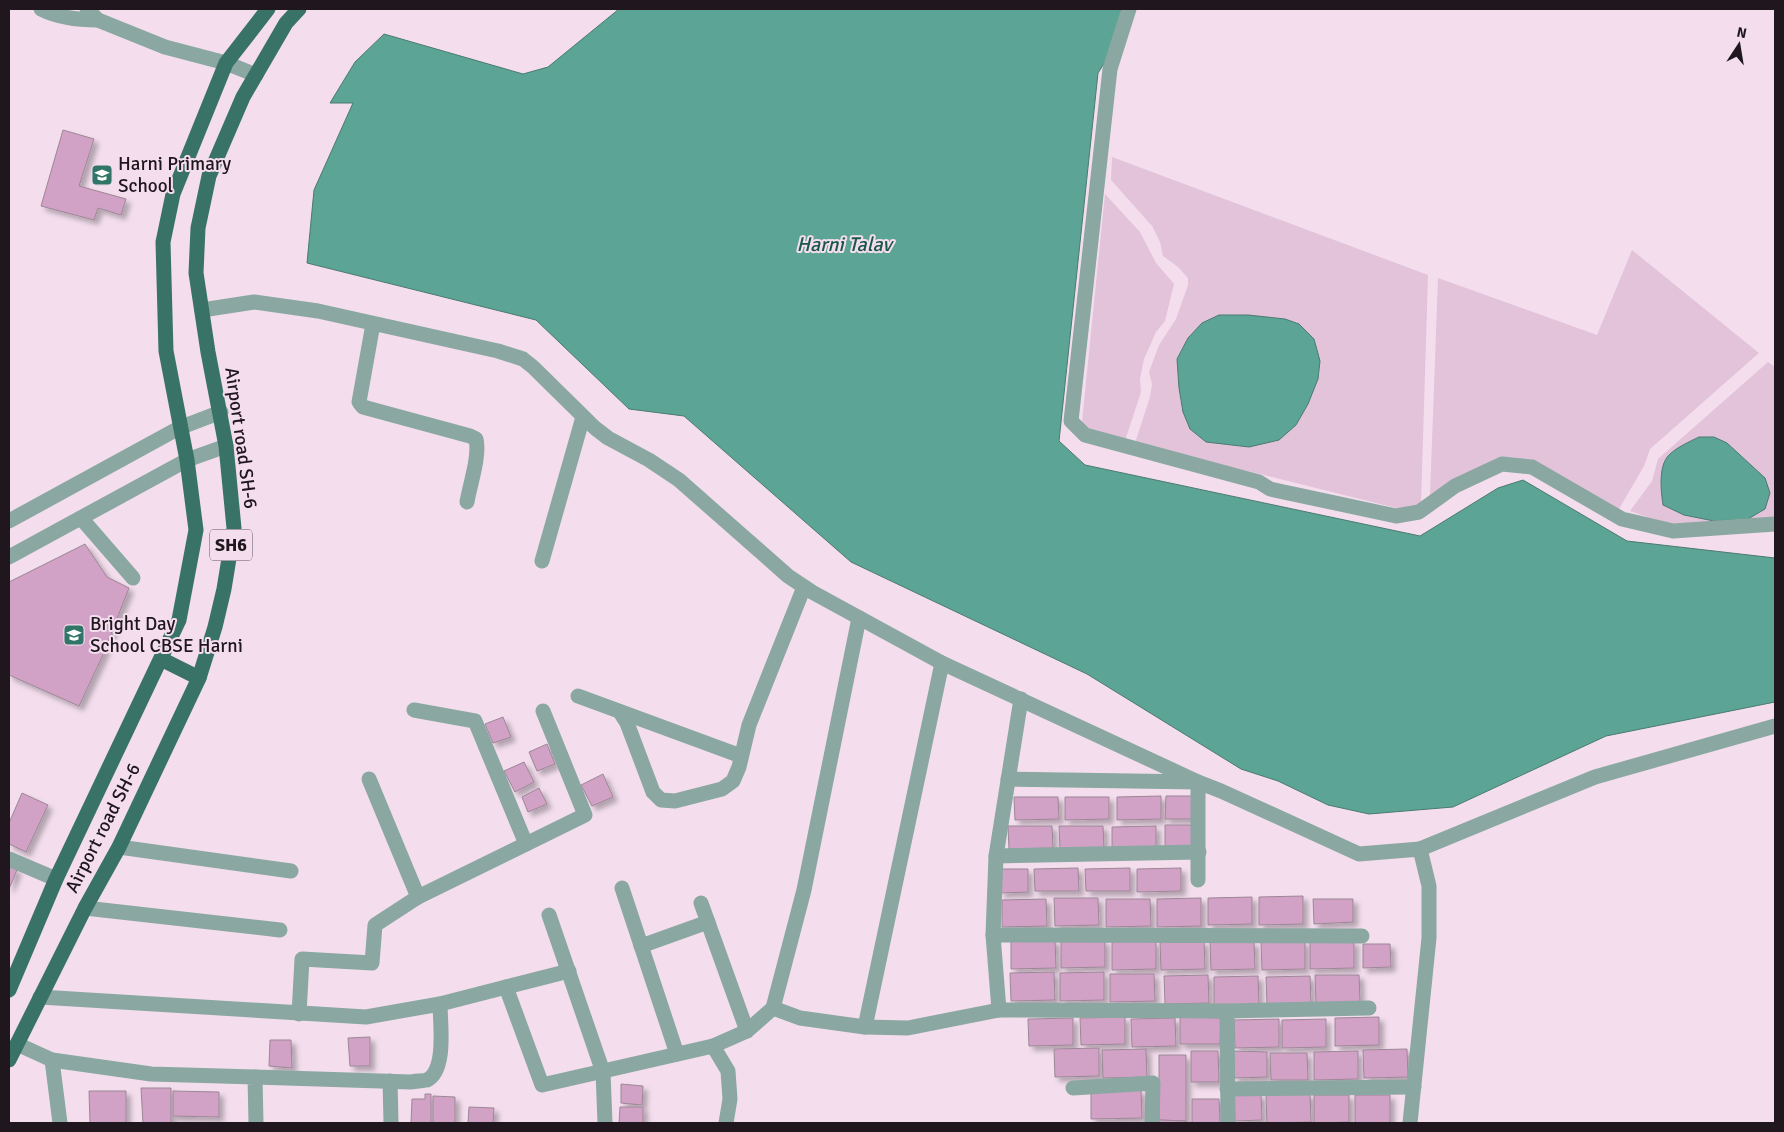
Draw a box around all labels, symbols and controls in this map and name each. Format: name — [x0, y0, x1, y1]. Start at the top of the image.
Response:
north arrow — [1714, 20, 1764, 70]
text: N — [1735, 23, 1748, 42]
place label: Harni Primary School — [118, 152, 231, 198]
school or university icon: Harni Primary School — [90, 163, 114, 187]
water label: Harni Talav — [796, 232, 894, 257]
street label: Airport road SH-6 — [219, 366, 263, 510]
road number: SH6 — [210, 530, 252, 560]
place label: Bright Day School CBSE Harni — [90, 612, 243, 658]
school or university icon: Bright Day School CBSE Harni — [62, 623, 86, 647]
street label: Airport road SH-6 — [60, 759, 146, 897]

